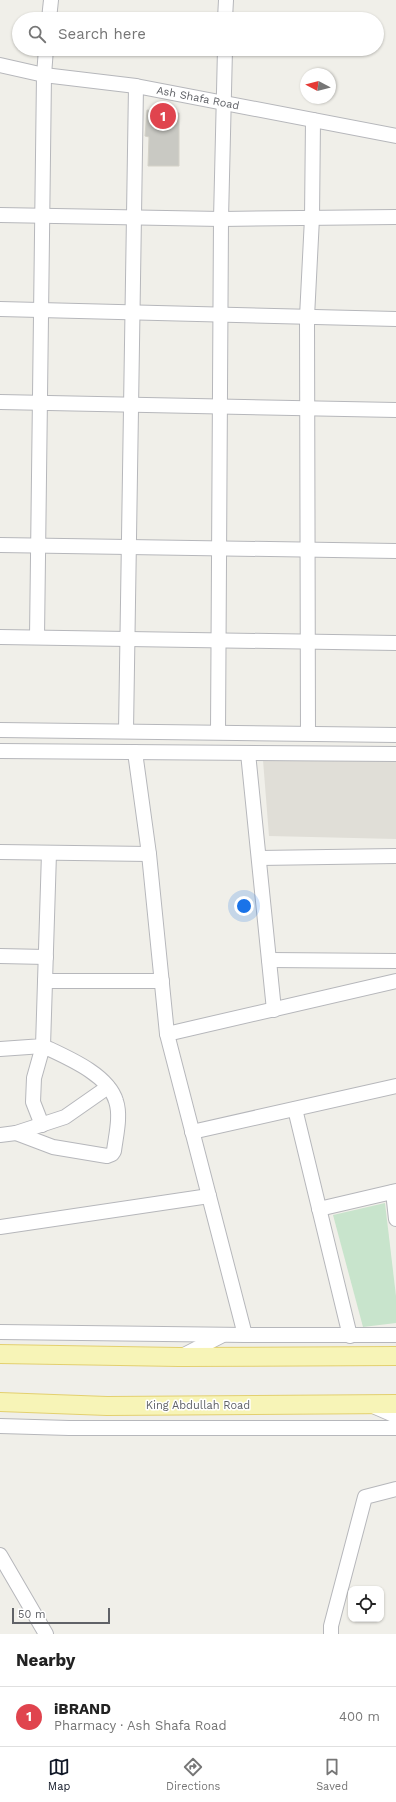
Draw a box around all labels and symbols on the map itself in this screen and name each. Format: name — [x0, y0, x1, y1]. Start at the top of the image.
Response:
north arrow — [300, 68, 336, 104]
street label: Ash Shafa Road — [155, 84, 241, 112]
pin: 1 — [150, 101, 176, 131]
your location — [234, 896, 254, 916]
street label: King Abdullah Road — [146, 1399, 250, 1412]
scale bar — [12, 1606, 110, 1625]

